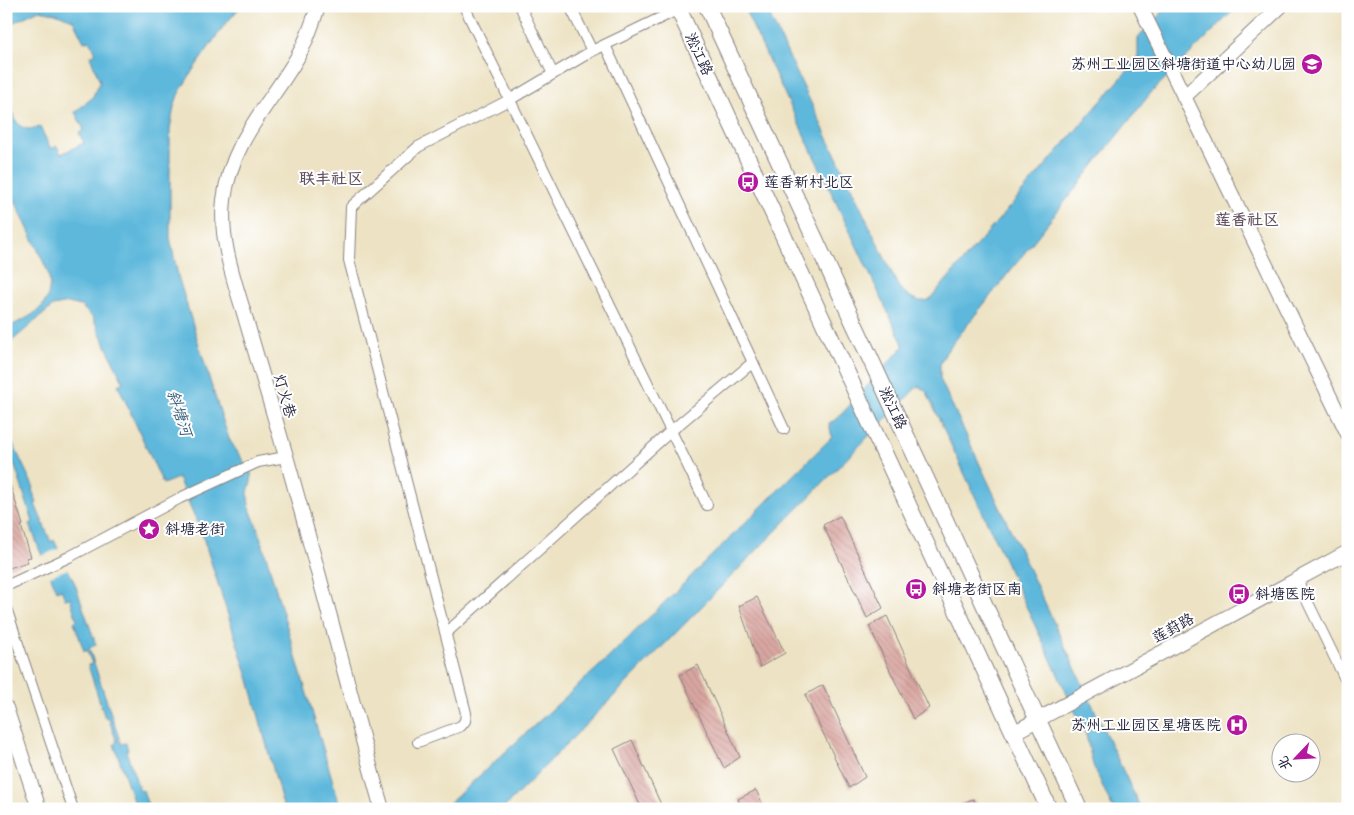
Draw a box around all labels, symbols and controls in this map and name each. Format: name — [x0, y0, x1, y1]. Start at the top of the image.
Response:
street label: 淞江路 — [681, 30, 717, 78]
school or university icon: 苏州工业园区斜塘街道中心幼儿园 — [1300, 52, 1324, 76]
place label: 苏州工业园区斜塘街道中心幼儿园 — [1071, 55, 1296, 73]
district label: 联丰社区 — [299, 169, 363, 188]
bus stop icon: 莲香新村北区 — [736, 170, 760, 194]
place label: 莲香新村北区 — [764, 173, 854, 191]
district label: 莲香社区 — [1215, 210, 1279, 229]
street label: 灯火巷 — [270, 372, 300, 420]
street label: 淞江路 — [875, 384, 911, 432]
water label: 斜塘河 — [164, 387, 197, 442]
place icon: 斜塘老街 — [137, 517, 161, 541]
place label: 斜塘老街 — [165, 520, 225, 538]
bus stop icon: 斜塘老街区南 — [904, 577, 928, 601]
place label: 斜塘老街区南 — [932, 580, 1022, 598]
bus stop icon: 斜塘医院 — [1227, 582, 1251, 606]
place label: 斜塘医院 — [1255, 585, 1315, 603]
street label: 莲葑路 — [1149, 609, 1197, 647]
hospital icon: 苏州工业园区星塘医院 — [1225, 713, 1249, 737]
place label: 苏州工业园区星塘医院 — [1071, 716, 1221, 734]
north arrow — [1272, 732, 1322, 782]
text: 北 — [1274, 753, 1295, 773]

